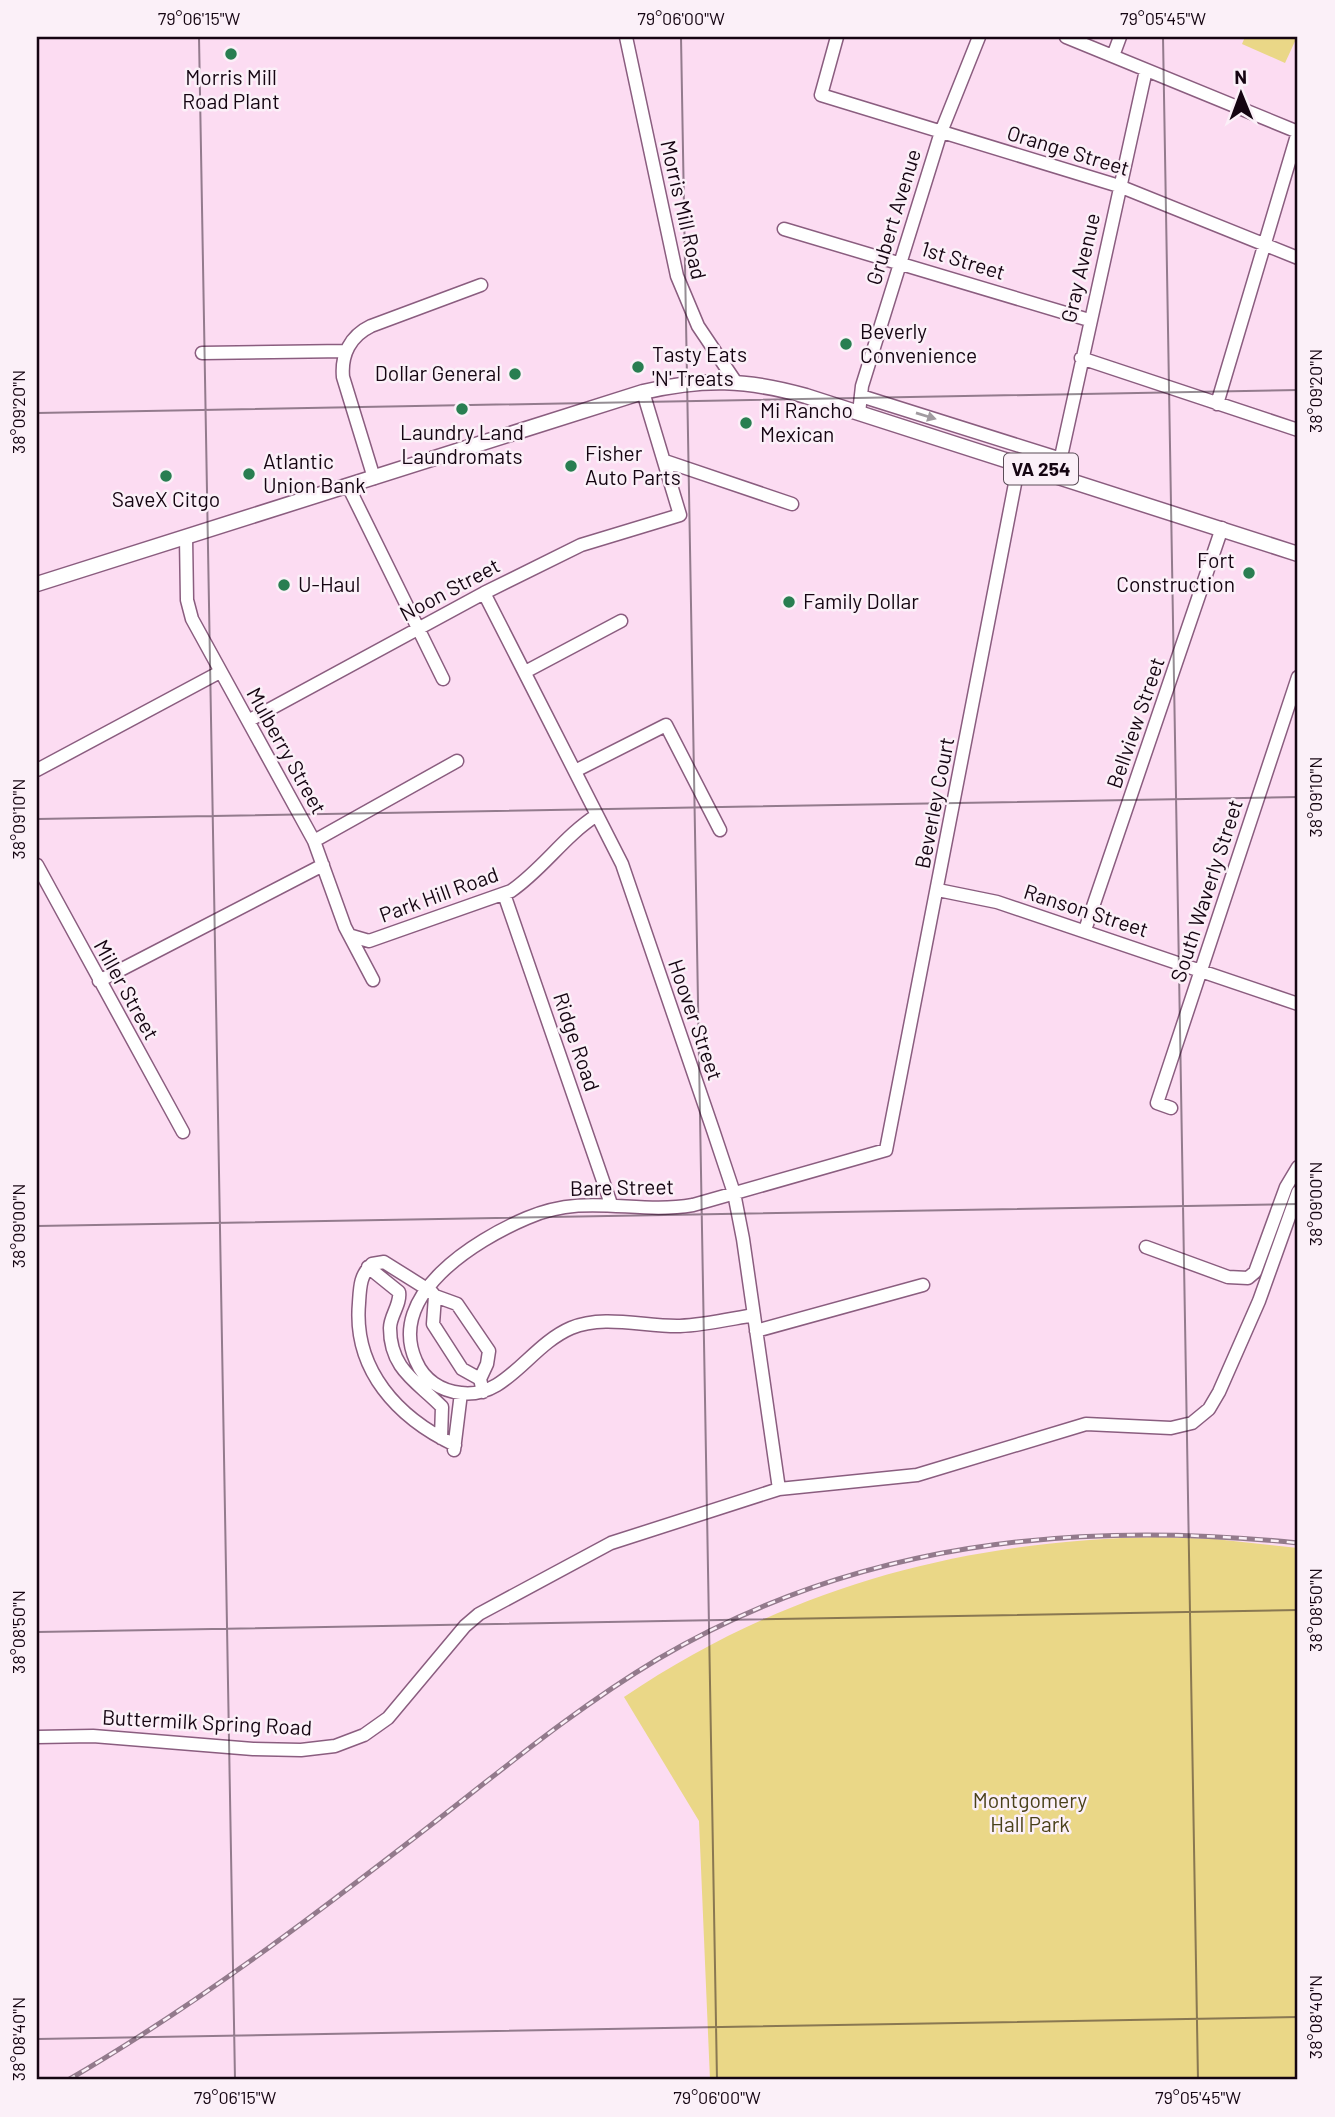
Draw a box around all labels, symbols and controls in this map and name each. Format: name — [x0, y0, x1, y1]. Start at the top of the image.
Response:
text: 79°06'15"W — [158, 7, 241, 29]
text: 79°06'00"W — [637, 7, 725, 29]
text: 79°05'45"W — [1120, 7, 1206, 29]
marker: Morris Mill Road Plant — [223, 46, 239, 62]
north arrow — [1206, 60, 1276, 130]
place label: Morris Mill Road Plant — [182, 64, 280, 113]
text: N — [1234, 65, 1247, 88]
street label: Orange Street — [1004, 119, 1133, 180]
street label: Morris Mill Road — [656, 138, 713, 282]
street label: Grubert Avenue — [860, 146, 925, 288]
street label: Gray Avenue — [1055, 210, 1104, 325]
street label: 1st Street — [918, 235, 1009, 284]
place label: Beverly Convenience — [860, 318, 977, 367]
marker: Beverly Convenience — [838, 336, 854, 352]
place label: Tasty Eats 'N' Treats — [652, 341, 747, 390]
text: 38°09'20"N — [1304, 349, 1326, 433]
marker: Tasty Eats 'N' Treats — [630, 359, 646, 375]
place label: Dollar General — [375, 360, 501, 385]
marker: Dollar General — [507, 366, 523, 382]
text: 38°09'20"N — [7, 370, 29, 454]
place label: Mi Rancho Mexican — [760, 397, 853, 446]
marker: Laundry Land Laundromats — [454, 401, 470, 417]
one-way arrow — [916, 411, 937, 422]
marker: Mi Rancho Mexican — [738, 415, 754, 431]
place label: Laundry Land Laundromats — [400, 419, 524, 468]
place label: Fisher Auto Parts — [585, 440, 681, 489]
place label: Atlantic Union Bank — [263, 448, 366, 497]
road number: VA 254 — [1004, 454, 1078, 484]
marker: Fisher Auto Parts — [563, 458, 579, 474]
marker: Atlantic Union Bank — [241, 466, 257, 482]
marker: SaveX Citgo — [158, 468, 174, 484]
place label: SaveX Citgo — [112, 486, 220, 511]
place label: Fort Construction — [1116, 547, 1235, 596]
street label: Noon Street — [395, 552, 504, 626]
marker: Fort Construction — [1241, 565, 1257, 581]
place label: U-Haul — [298, 571, 360, 596]
marker: U-Haul — [276, 577, 292, 593]
place label: Family Dollar — [803, 588, 919, 613]
marker: Family Dollar — [781, 594, 797, 610]
street label: Bellview Street — [1100, 654, 1169, 791]
street label: Mulberry Street — [242, 683, 332, 818]
street label: Beverley Court — [909, 735, 959, 870]
text: 38°09'10"N — [1304, 757, 1326, 837]
text: 38°09'10"N — [7, 779, 29, 859]
street label: South Waverly Street — [1164, 796, 1247, 985]
street label: Park Hill Road — [376, 860, 501, 927]
street label: Ranson Street — [1021, 878, 1152, 941]
street label: Miller Street — [90, 935, 165, 1044]
street label: Hoover Street — [664, 956, 729, 1083]
street label: Ridge Road — [549, 989, 606, 1094]
text: 38°09'00"N — [1304, 1162, 1326, 1246]
street label: Bare Street — [570, 1173, 674, 1200]
text: 38°09'00"N — [7, 1184, 29, 1268]
text: 38°08'50"N — [1304, 1568, 1326, 1652]
text: 38°08'50"N — [7, 1590, 29, 1674]
street label: Buttermilk Spring Road — [101, 1704, 313, 1739]
park label: Montgomery Hall Park — [973, 1787, 1087, 1836]
text: 38°08'40"N — [1304, 1975, 1326, 2059]
text: 38°08'40"N — [7, 1997, 29, 2081]
text: 79°06'15"W — [194, 2086, 277, 2108]
text: 79°06'00"W — [673, 2086, 761, 2108]
text: 79°05'45"W — [1155, 2086, 1241, 2108]

